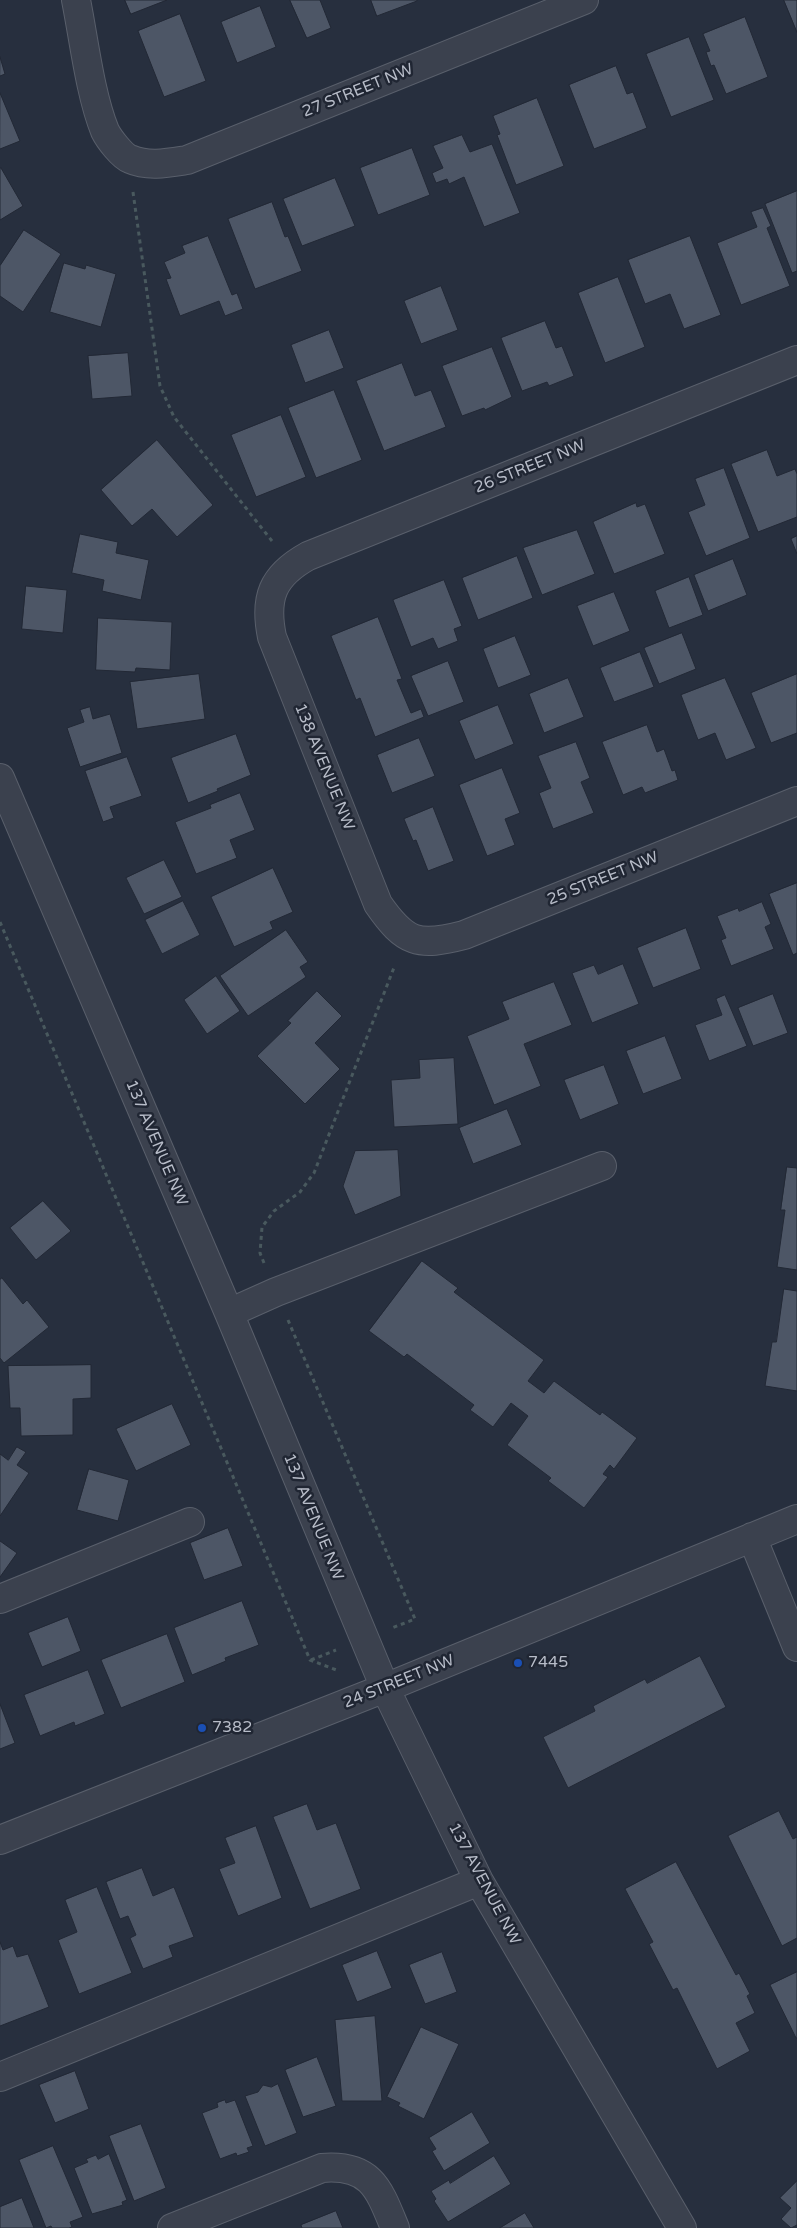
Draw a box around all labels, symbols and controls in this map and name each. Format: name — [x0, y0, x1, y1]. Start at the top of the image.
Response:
street label: 27 STREET NW — [300, 60, 416, 122]
street label: 26 STREET NW — [472, 436, 588, 498]
street label: 138 AVENUE NW — [290, 701, 358, 833]
street label: 25 STREET NW — [545, 848, 661, 910]
street label: 137 AVENUE NW — [121, 1077, 191, 1209]
street label: 137 AVENUE NW — [279, 1451, 347, 1583]
street label: 24 STREET NW — [341, 1651, 457, 1713]
place label: 7445 — [528, 1653, 568, 1673]
marker: 7445 — [512, 1657, 524, 1669]
place label: 7382 — [212, 1718, 252, 1738]
marker: 7382 — [196, 1722, 208, 1734]
street label: 137 AVENUE NW — [444, 1820, 524, 1948]

